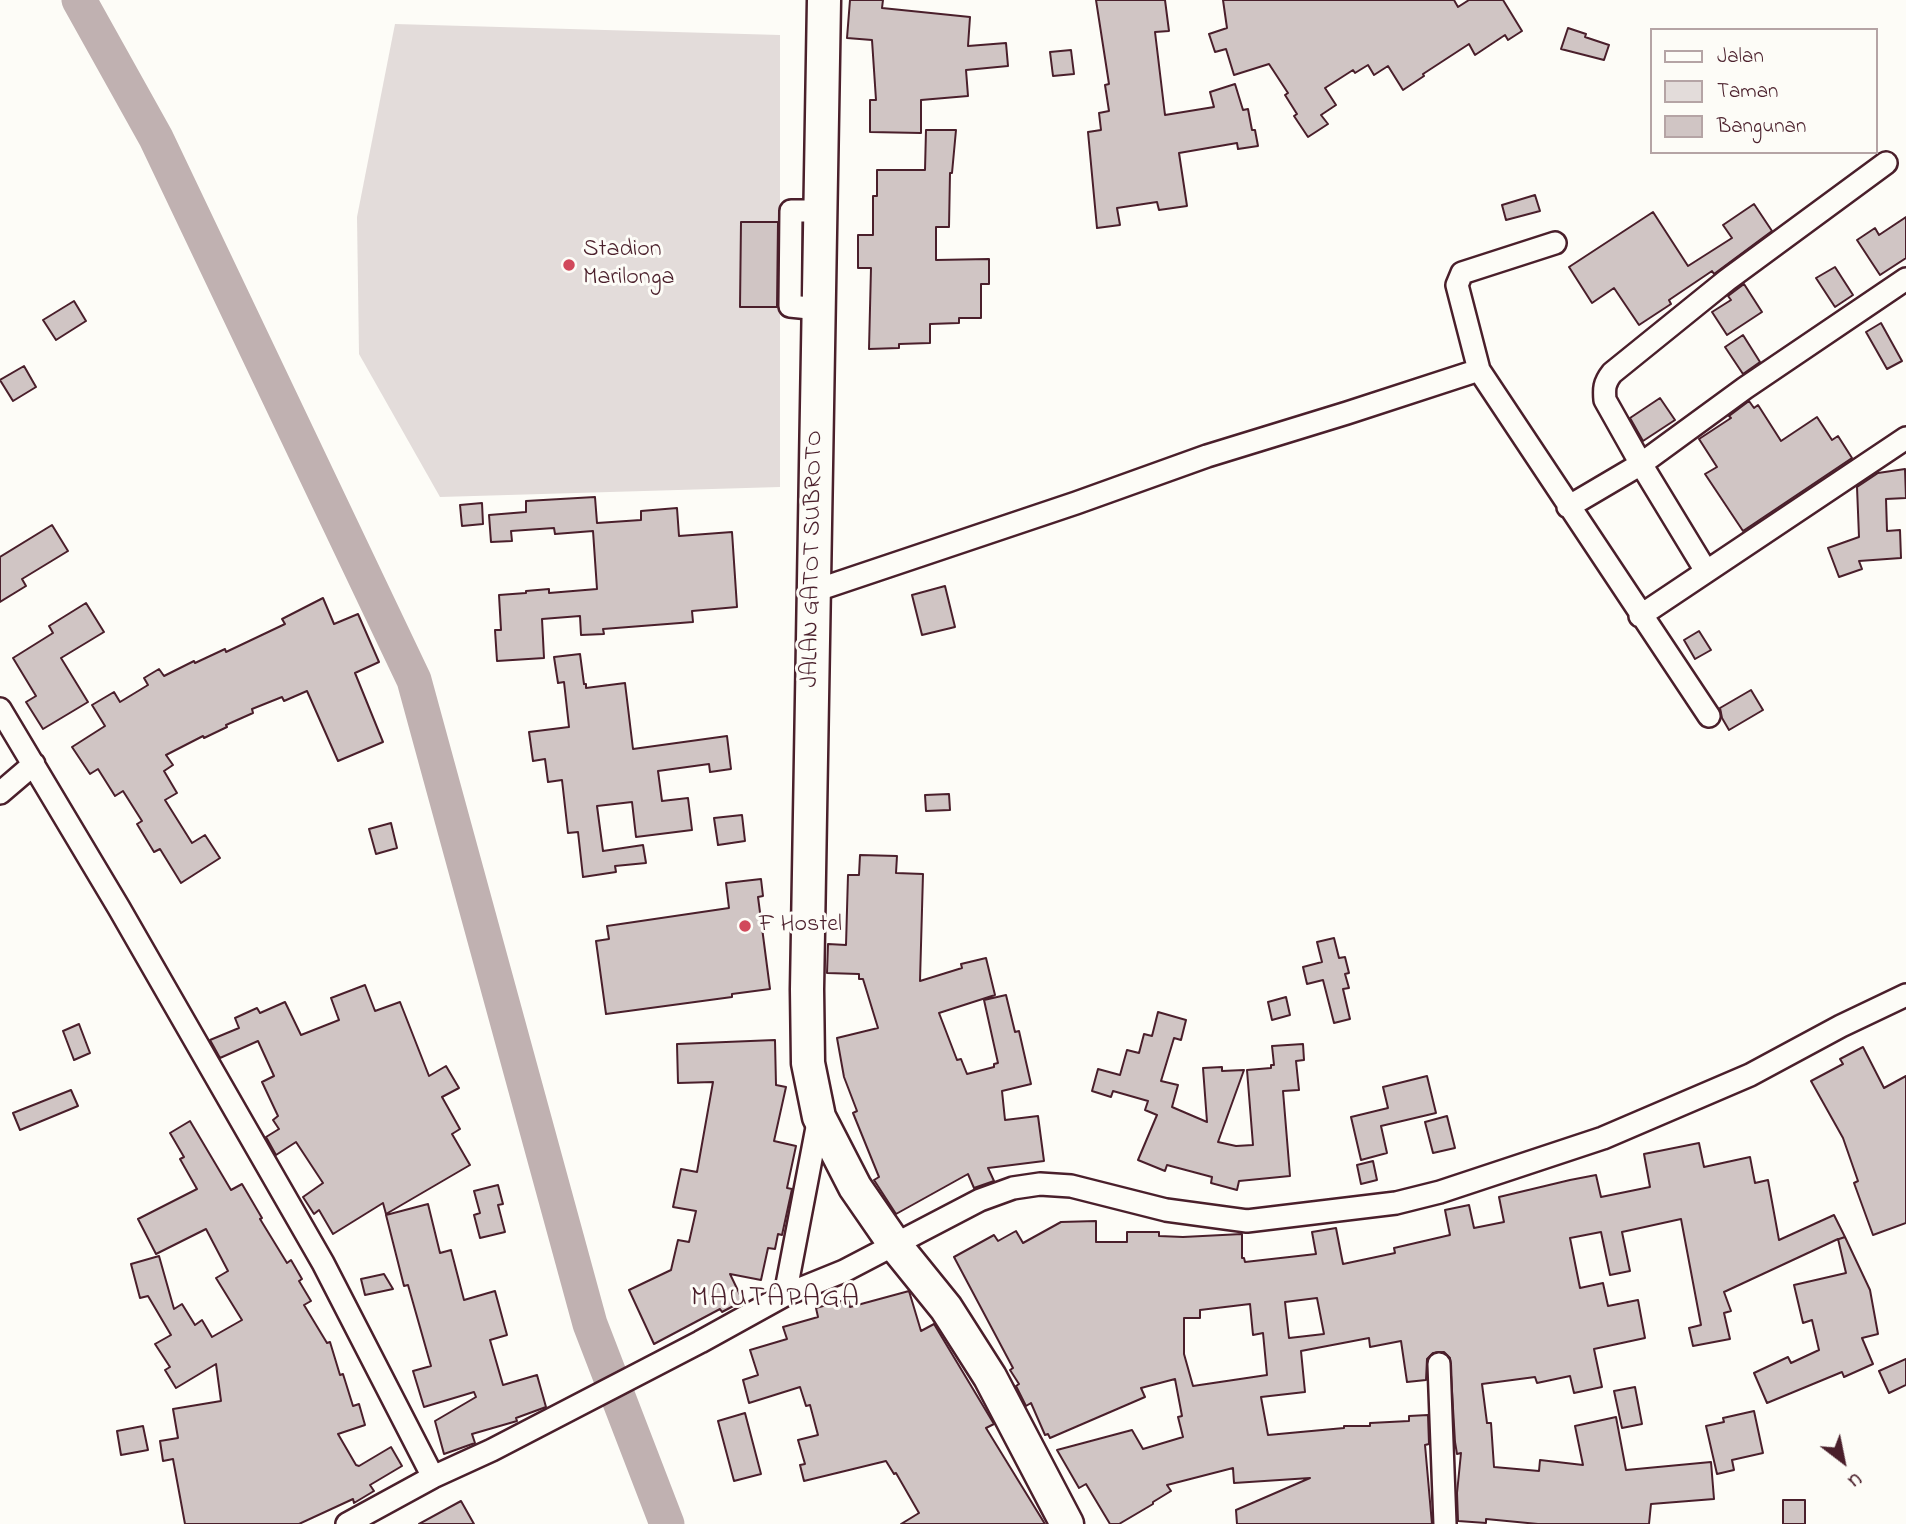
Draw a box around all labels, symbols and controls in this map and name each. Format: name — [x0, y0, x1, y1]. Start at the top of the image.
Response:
legend — [1650, 28, 1878, 154]
text: Jalan — [1717, 42, 1764, 72]
text: Taman — [1717, 77, 1778, 107]
text: Bangunan — [1717, 112, 1806, 142]
place label: Stadion Marilonga — [583, 237, 674, 293]
marker: Stadion Marilonga — [561, 257, 577, 273]
street label: JALAN GATOT SUBROTO — [797, 430, 831, 688]
place label: F Hostel — [759, 912, 842, 940]
marker: F Hostel — [737, 918, 753, 934]
district label: MAUTAPAGA — [692, 1283, 860, 1317]
north arrow — [1808, 1426, 1878, 1496]
text: U — [1842, 1465, 1867, 1494]

